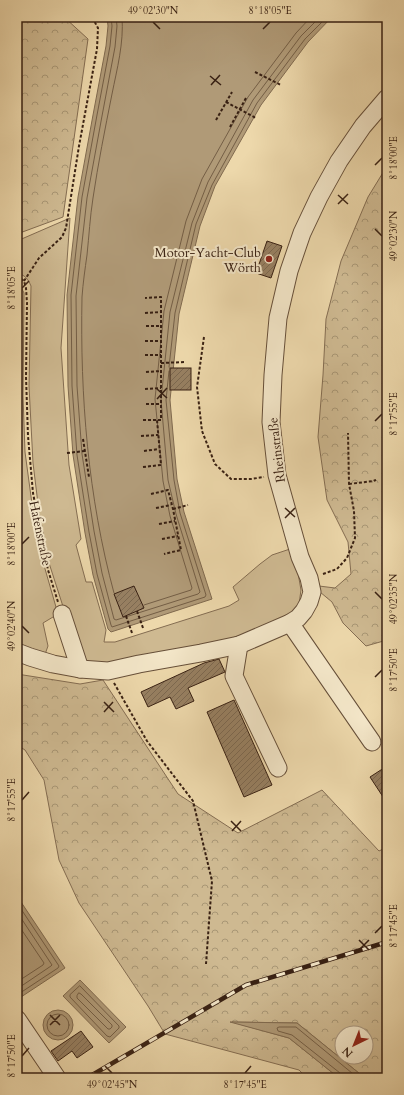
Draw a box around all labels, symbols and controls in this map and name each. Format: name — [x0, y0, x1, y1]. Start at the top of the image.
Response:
text: 49°02'30"N — [128, 4, 179, 18]
text: 8°18'05"E — [248, 4, 292, 18]
text: 8°18'00"E — [387, 136, 401, 180]
text: 49°02'30"N — [387, 210, 401, 261]
place label: Motor-Yacht-Club Wörth — [154, 244, 261, 277]
marker: Motor-Yacht-Club Wörth — [264, 254, 274, 264]
text: 8°18'05"E — [5, 266, 19, 310]
text: 8°17'55"E — [387, 392, 401, 436]
street label: Rheinstraße — [264, 416, 290, 484]
street label: Hafenstraße — [24, 499, 56, 568]
text: 8°18'00"E — [5, 522, 19, 566]
text: 49°02'35"N — [387, 573, 401, 624]
text: 49°02'40"N — [5, 600, 19, 651]
text: 8°17'50"E — [387, 648, 401, 692]
text: 8°17'55"E — [5, 778, 19, 822]
text: 8°17'45"E — [387, 904, 401, 948]
north arrow — [334, 1025, 374, 1065]
text: 8°17'50"E — [5, 1034, 19, 1078]
text: N — [339, 1043, 356, 1061]
text: 49°02'45"N — [87, 1078, 138, 1092]
text: 8°17'45"E — [223, 1078, 267, 1092]

